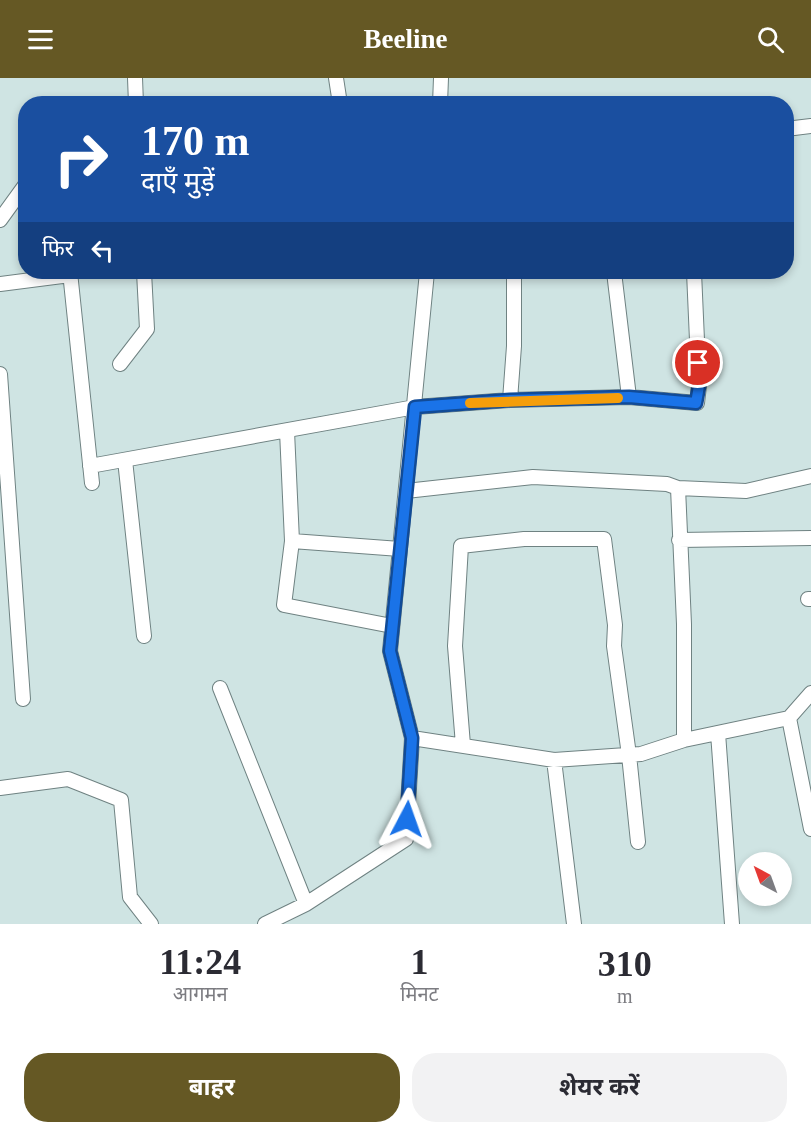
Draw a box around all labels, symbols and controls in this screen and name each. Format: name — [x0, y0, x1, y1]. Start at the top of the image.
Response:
icon: menu — [24, 23, 57, 56]
icon: search — [754, 23, 787, 56]
text: Beeline — [364, 24, 447, 54]
text: 170 m — [141, 118, 250, 164]
icon: right — [42, 120, 120, 198]
text: दाएँ मुड़ें — [141, 167, 215, 197]
icon: left — [86, 234, 119, 267]
text: फिर — [42, 236, 74, 261]
pin — [672, 337, 723, 388]
icon: arrive — [681, 346, 714, 379]
position arrow — [375, 787, 439, 851]
north arrow — [738, 852, 792, 906]
map controls — [738, 852, 792, 906]
text: 11:24 — [159, 942, 241, 982]
text: 1 — [410, 942, 428, 982]
text: 310 — [598, 944, 652, 984]
text: आगमन — [173, 983, 228, 1005]
text: मिनट — [400, 983, 439, 1005]
text: m — [617, 985, 633, 1007]
button: बाहर — [24, 1053, 400, 1122]
button: शेयर करें — [412, 1053, 787, 1122]

